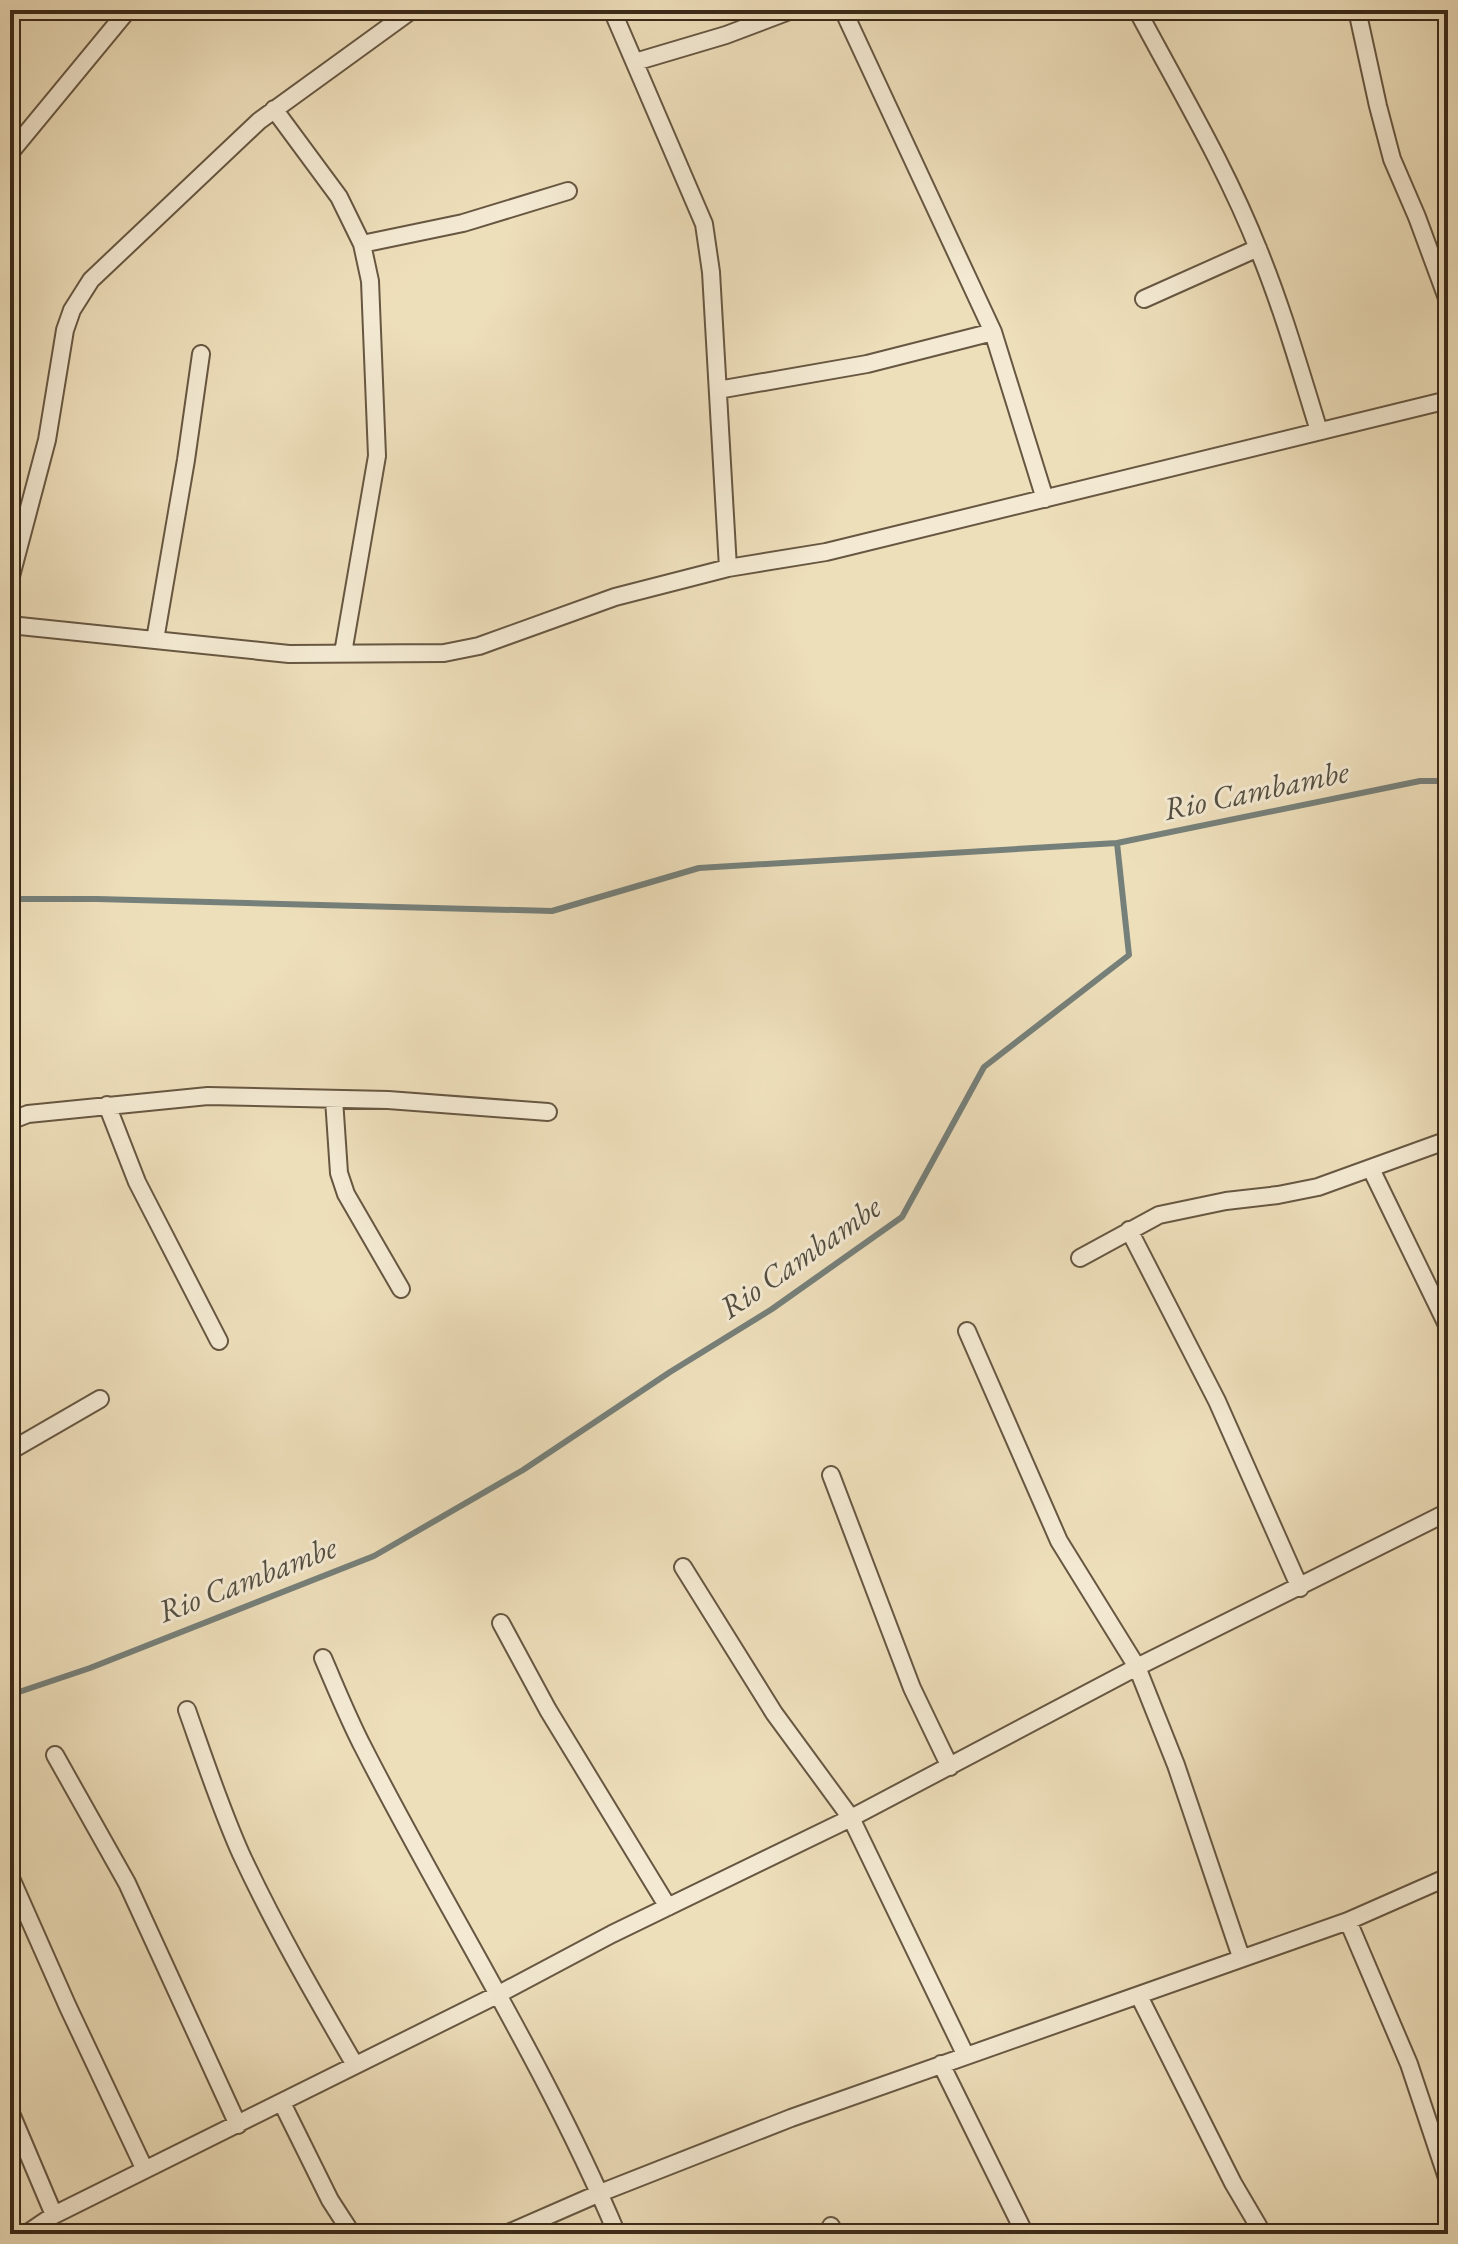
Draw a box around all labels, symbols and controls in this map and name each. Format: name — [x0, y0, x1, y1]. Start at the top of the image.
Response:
water label: Rio Cambambe — [1159, 750, 1354, 830]
water label: Rio Cambambe — [711, 1185, 890, 1328]
water label: Rio Cambambe — [151, 1525, 344, 1632]

